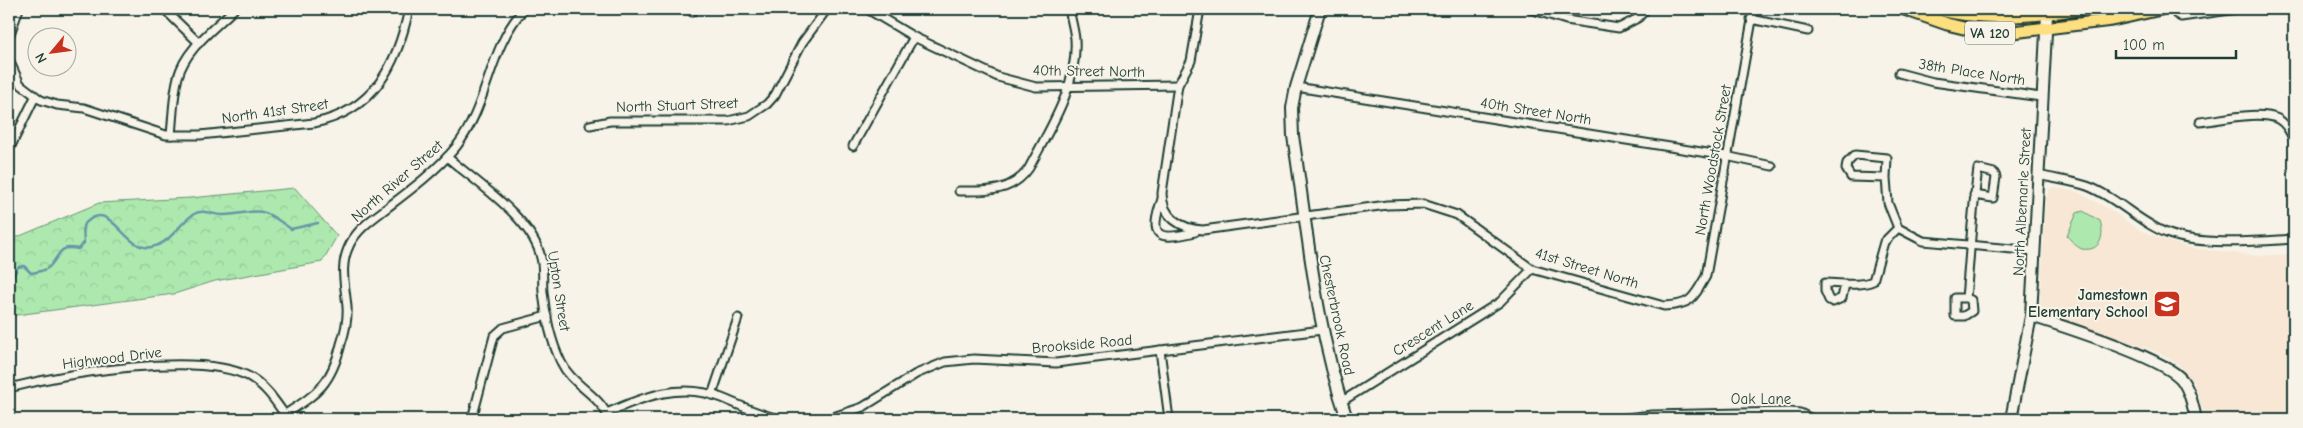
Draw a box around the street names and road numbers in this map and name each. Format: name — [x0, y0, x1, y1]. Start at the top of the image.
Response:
road number: VA 120 — [1965, 22, 2015, 44]
street label: 38th Place North — [1917, 55, 2027, 89]
street label: 40th Street North — [1033, 61, 1145, 81]
street label: North Woodstock Street — [1691, 83, 1735, 237]
street label: 40th Street North — [1479, 93, 1593, 129]
street label: North Stuart Street — [616, 94, 739, 116]
street label: North 41st Street — [221, 95, 330, 127]
street label: North Albemarle Street — [2009, 127, 2035, 276]
street label: North River Street — [348, 136, 447, 226]
street label: 41st Street North — [1533, 244, 1641, 292]
street label: Upton Street — [544, 250, 574, 333]
street label: Chesterbrook Road — [1315, 253, 1359, 377]
street label: Crescent Lane — [1389, 296, 1477, 360]
street label: Brookside Road — [1031, 331, 1133, 357]
street label: Highwood Drive — [61, 343, 163, 373]
street label: Oak Lane — [1731, 390, 1792, 408]

